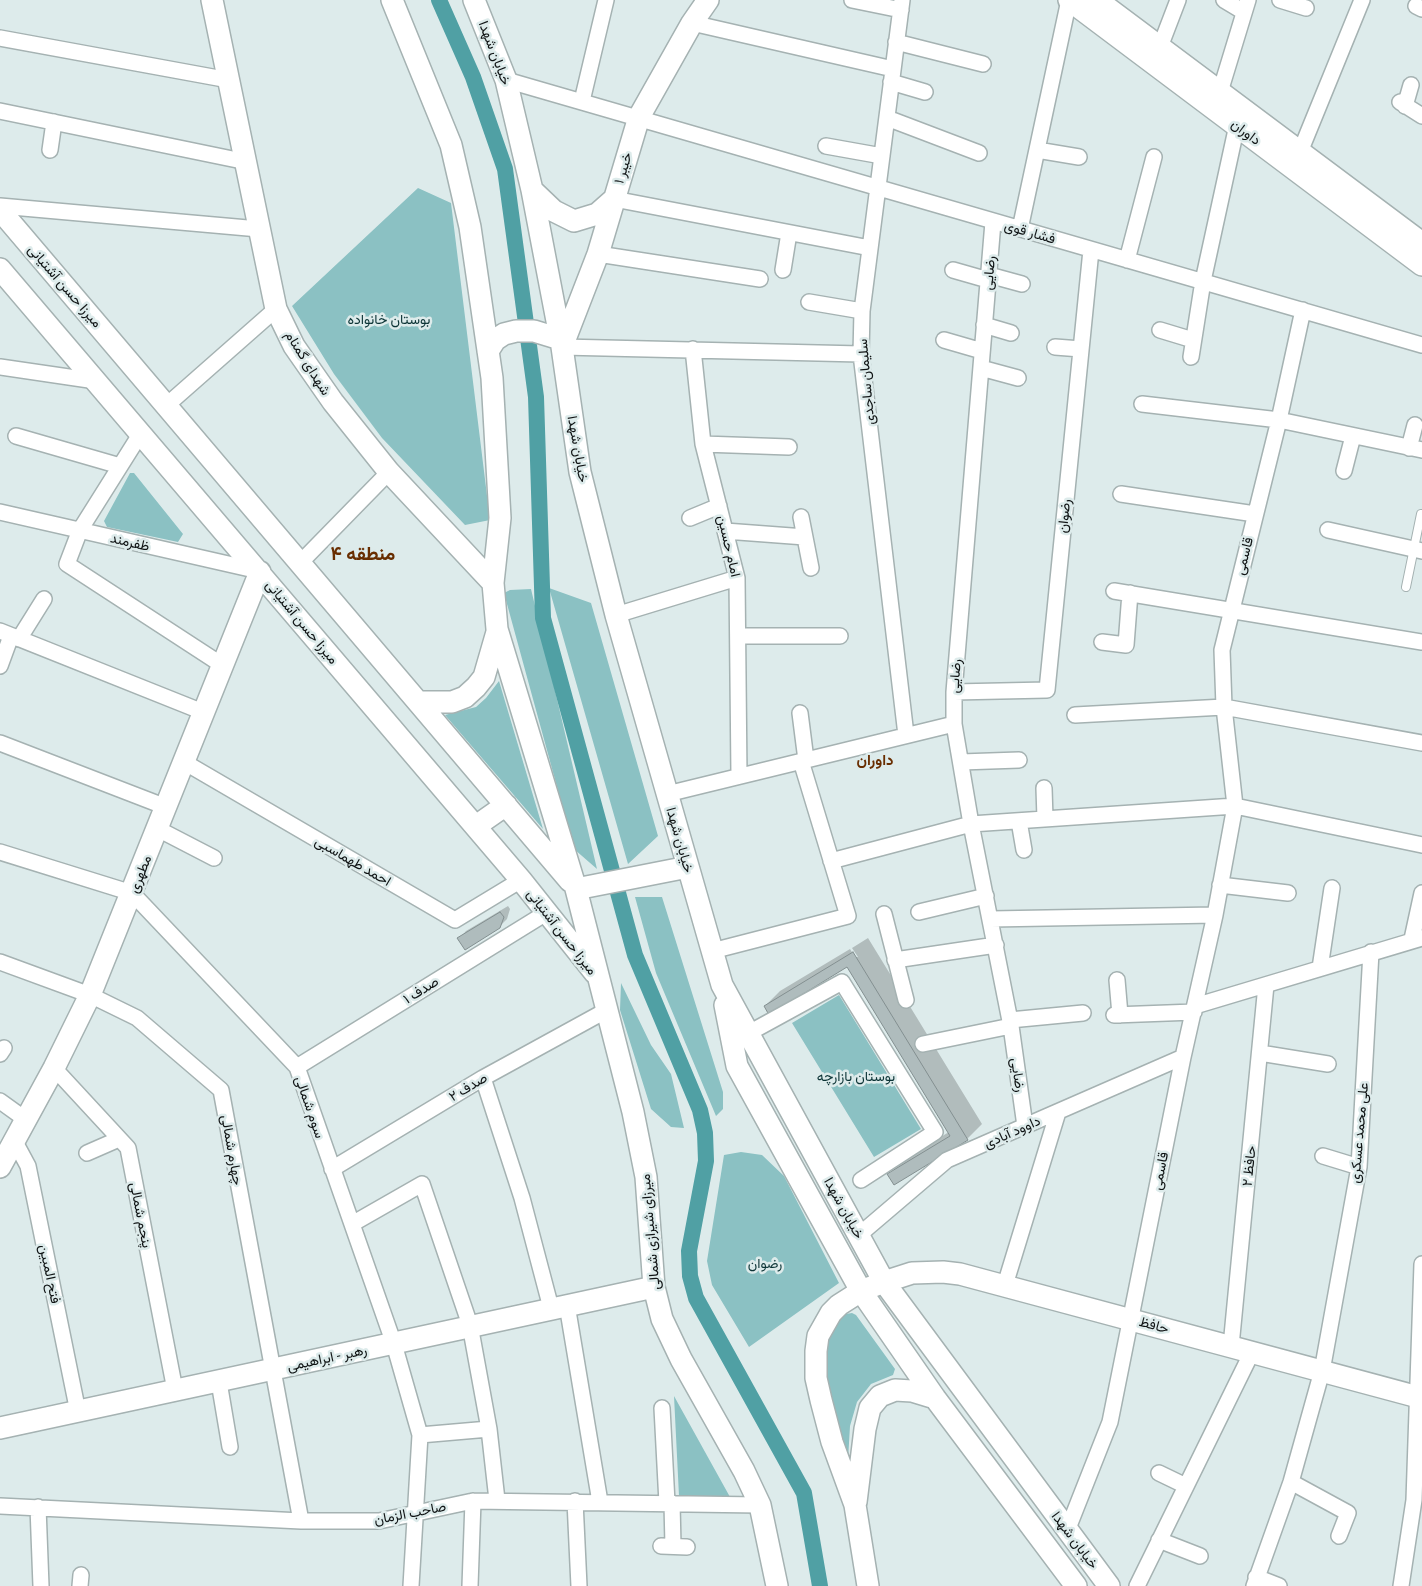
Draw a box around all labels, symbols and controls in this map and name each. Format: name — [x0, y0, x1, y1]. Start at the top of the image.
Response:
street label: خیابان شهدا — [475, 19, 515, 87]
street label: داوران — [1228, 115, 1264, 149]
street label: خیبر ۱ — [610, 150, 636, 186]
street label: فشار قوی — [1003, 217, 1057, 247]
street label: میرزا حسن آشتیانی — [25, 241, 105, 331]
street label: رضایی — [979, 255, 999, 291]
park label: بوستان خانواده — [348, 311, 430, 327]
street label: شهدای گمنام — [282, 328, 334, 398]
street label: سلیمان ساجدی — [854, 338, 878, 426]
street label: خیابان شهدا — [564, 414, 592, 484]
street label: رضوان — [1054, 498, 1074, 534]
street label: امام حسین — [714, 514, 744, 578]
street label: ظفرمند — [109, 529, 151, 555]
street label: قاسمی — [1231, 535, 1257, 577]
district label: منطقه ۴ — [331, 543, 395, 565]
street label: میرزا حسن آشتیانی — [262, 577, 342, 667]
street label: رضایی — [945, 658, 965, 694]
district label: داوران — [856, 751, 894, 769]
street label: خیابان شهدا — [663, 805, 697, 875]
street label: احمد طهماسبی — [312, 832, 394, 890]
street label: مطهری — [125, 853, 155, 895]
street label: میرزا حسن آشتیانی — [523, 886, 601, 978]
street label: صدف ۱ — [400, 973, 442, 1007]
street label: رضایی — [1007, 1057, 1029, 1093]
park label: بوستان بازارچه — [817, 1068, 895, 1084]
street label: صدف ۲ — [446, 1069, 490, 1105]
street label: سوم شمالی — [292, 1074, 328, 1140]
street label: علی محمد عسکری — [1346, 1082, 1372, 1184]
street label: داوود آبادی — [981, 1112, 1043, 1152]
street label: چهارم شمالی — [218, 1114, 246, 1186]
street label: حافظ ۲ — [1239, 1145, 1259, 1187]
street label: قاسمی — [1148, 1151, 1172, 1191]
street label: میرزای شیرازی شمالی — [637, 1173, 663, 1291]
street label: خیابان شهدا — [820, 1174, 868, 1242]
street label: پنجم شمالی — [126, 1181, 156, 1249]
street label: فتح المبین — [36, 1243, 64, 1305]
park label: رضوان — [748, 1255, 782, 1271]
street label: حافظ — [1137, 1313, 1171, 1337]
street label: رهبر - ابراهیمی — [285, 1341, 369, 1375]
street label: صاحب الزمان — [372, 1498, 448, 1528]
street label: خیابان شهدا — [1048, 1508, 1102, 1572]

